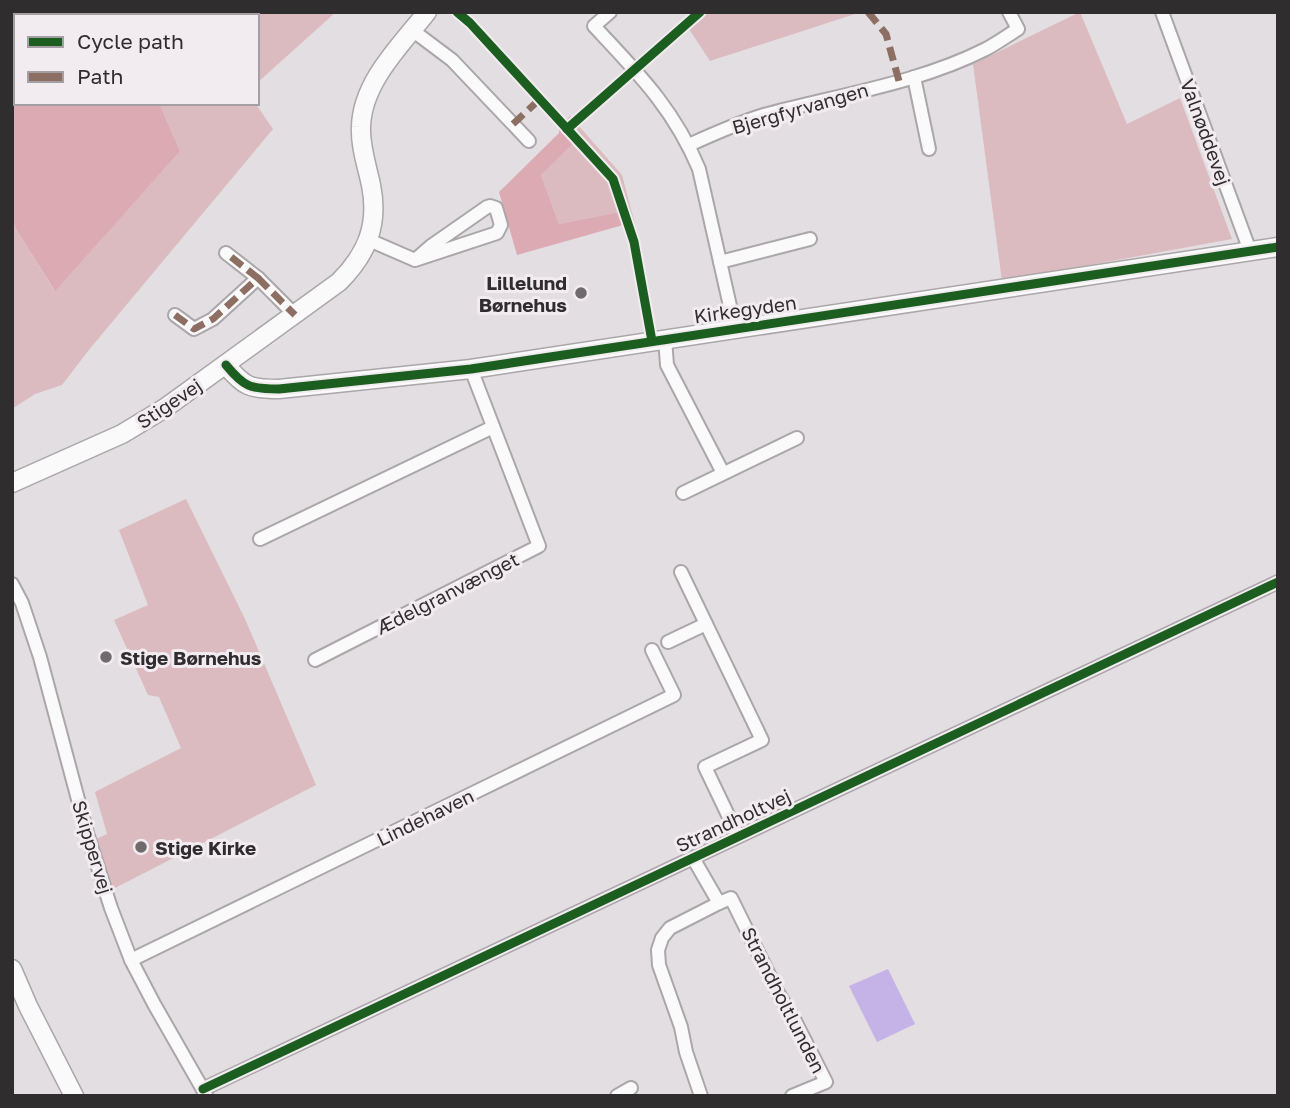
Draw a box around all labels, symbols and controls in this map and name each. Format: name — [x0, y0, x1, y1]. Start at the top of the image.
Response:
legend — [14, 14, 259, 105]
text: Cycle path — [77, 28, 184, 54]
text: Path — [77, 63, 124, 89]
street label: Valnøddevej — [1176, 76, 1236, 188]
street label: Bjergfyrvangen — [729, 78, 871, 138]
place label: Lillelund Børnehus — [479, 271, 567, 316]
marker: Lillelund Børnehus — [573, 285, 589, 301]
street label: Kirkegyden — [692, 290, 798, 328]
street label: Stigevej — [132, 373, 206, 433]
street label: Ædelgranvænget — [372, 547, 522, 639]
place label: Stige Børnehus — [120, 646, 262, 669]
marker: Stige Børnehus — [98, 649, 114, 665]
street label: Strandholtvej — [672, 783, 794, 857]
street label: Lindehaven — [373, 784, 477, 850]
street label: Skippervej — [68, 797, 118, 897]
place label: Stige Kirke — [155, 836, 256, 859]
marker: Stige Kirke — [133, 839, 149, 855]
street label: Strandholtlunden — [737, 923, 831, 1077]

